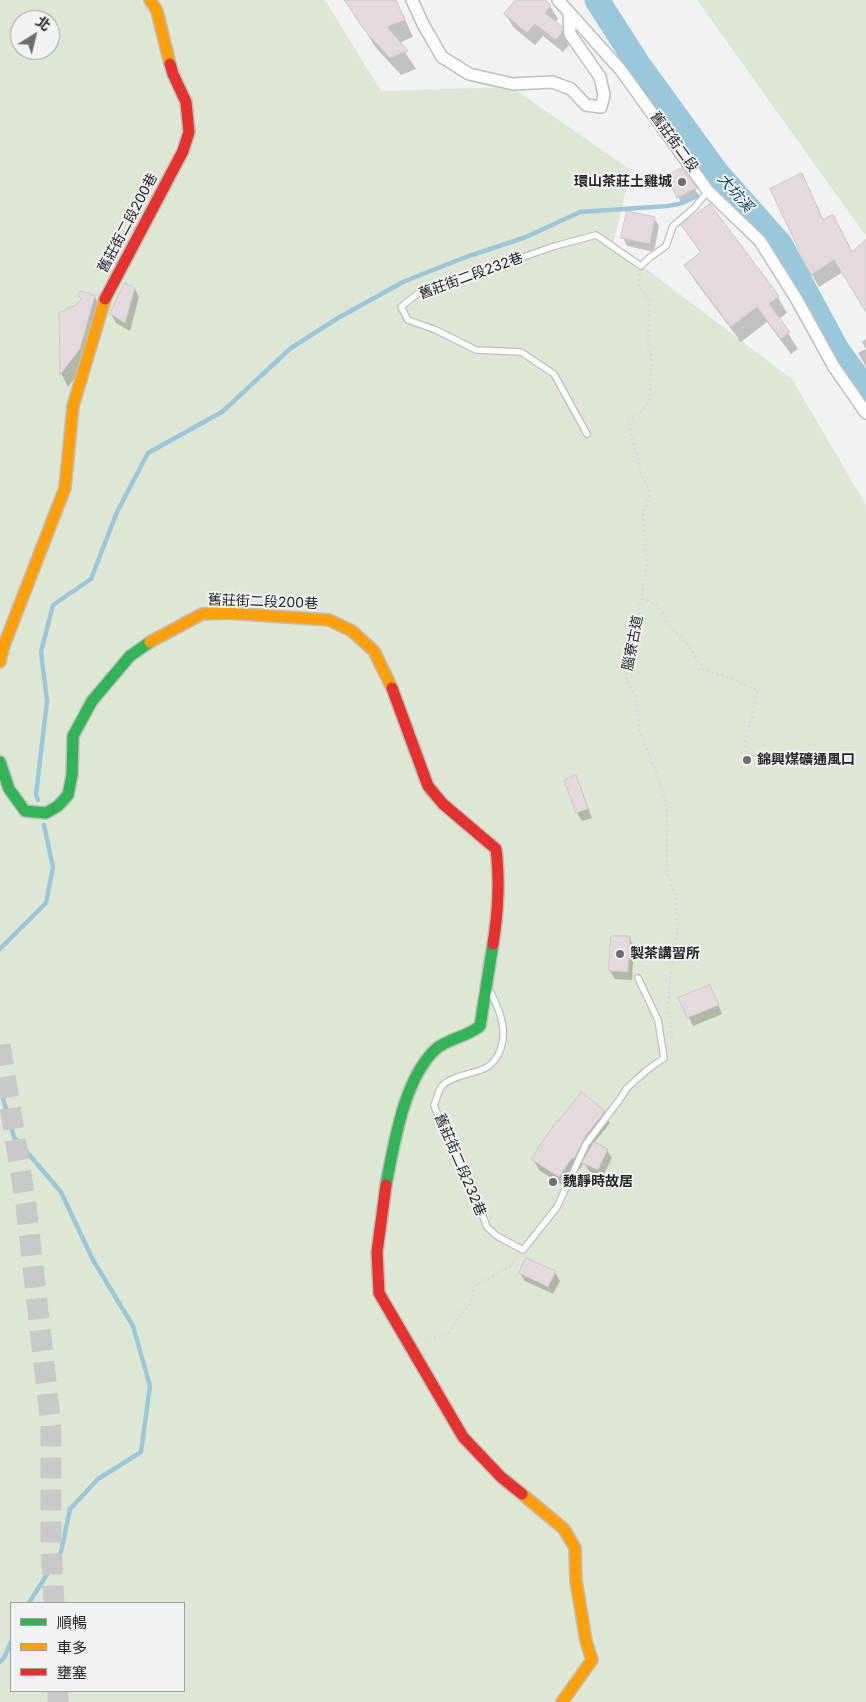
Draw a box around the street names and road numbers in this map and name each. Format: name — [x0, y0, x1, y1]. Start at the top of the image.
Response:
street label: 舊莊街二段 — [647, 109, 701, 175]
street label: 舊莊街二段200巷 — [95, 170, 161, 276]
street label: 舊莊街二段232巷 — [417, 249, 525, 303]
street label: 舊莊街二段200巷 — [208, 592, 318, 612]
street label: 腦寮古道 — [619, 614, 647, 672]
street label: 舊莊街二段232巷 — [431, 1111, 489, 1219]

